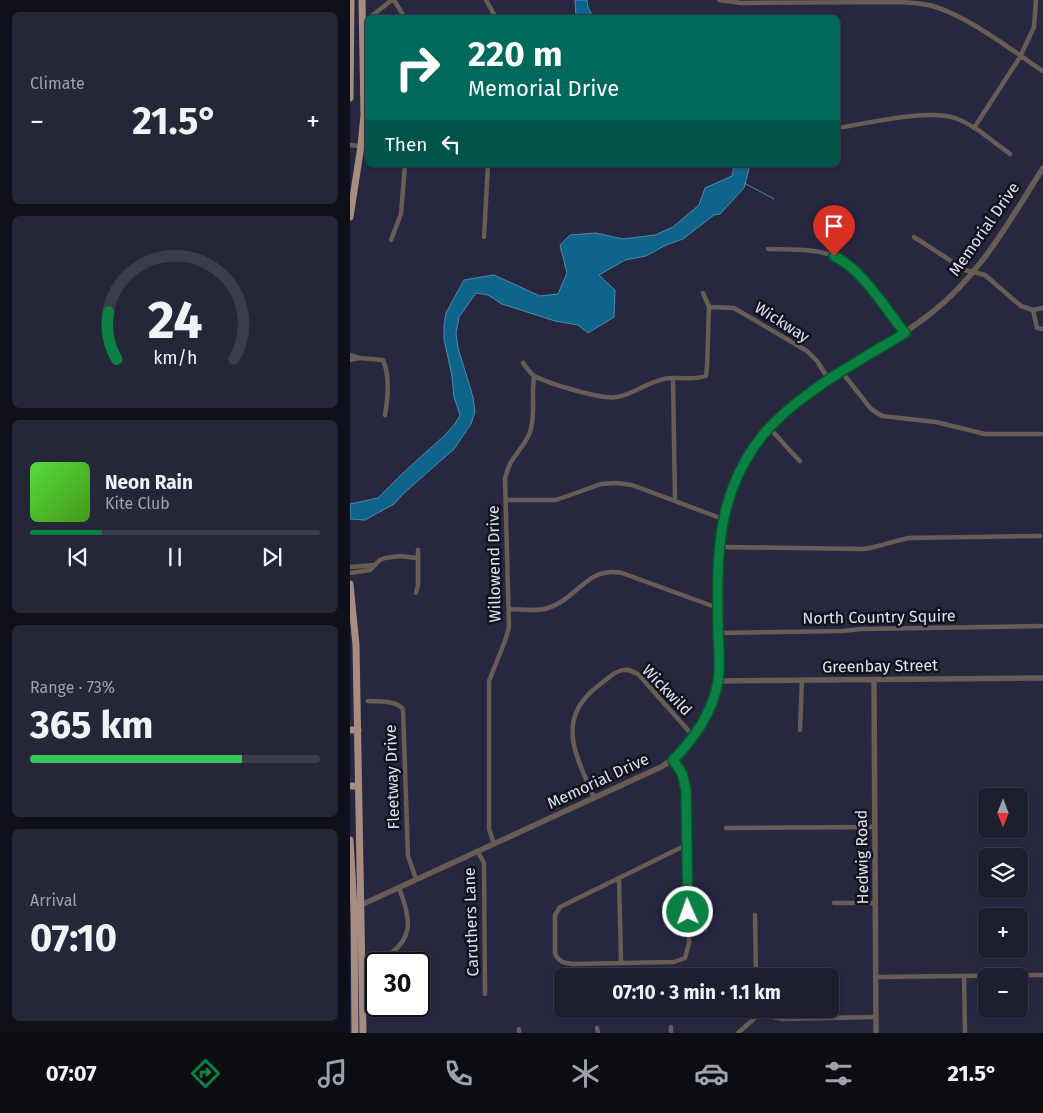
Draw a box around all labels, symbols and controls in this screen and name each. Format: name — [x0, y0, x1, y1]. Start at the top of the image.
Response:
text: 220 m — [468, 33, 563, 75]
icon: right — [385, 35, 450, 100]
text: Climate — [30, 74, 85, 93]
text: Memorial Drive — [468, 75, 619, 102]
text: 21.5° — [132, 98, 218, 144]
text: − — [30, 105, 44, 138]
text: + — [306, 105, 320, 138]
icon: left — [437, 130, 465, 158]
text: Then — [385, 133, 427, 156]
street label: Memorial Drive — [945, 179, 1023, 279]
pin — [813, 205, 855, 256]
icon: arrive — [820, 212, 848, 240]
text: 24 — [148, 289, 202, 352]
street label: Wickway — [751, 298, 813, 346]
text: km/h — [153, 347, 197, 369]
text: Neon Rain — [105, 471, 193, 494]
text: Kite Club — [105, 494, 170, 513]
street label: Willowend Drive — [483, 505, 505, 623]
icon: previous — [64, 543, 92, 571]
icon: pause — [161, 543, 189, 571]
icon: next — [258, 543, 286, 571]
street label: North Country Squire — [802, 606, 956, 628]
street label: Greenbay Street — [822, 655, 938, 677]
street label: Wickwild — [638, 660, 696, 720]
text: Range · 73% — [30, 678, 115, 697]
text: 365 km — [30, 702, 153, 748]
street label: Fleetway Drive — [381, 724, 403, 830]
street label: Memorial Drive — [544, 749, 652, 813]
north arrow — [978, 788, 1028, 838]
map controls — [978, 788, 1028, 1018]
street label: Hedwig Road — [852, 810, 872, 904]
button: layers — [978, 848, 1028, 898]
street label: Caruthers Lane — [460, 867, 482, 977]
position arrow — [661, 885, 713, 937]
text: Arrival — [30, 891, 77, 910]
button: + — [978, 908, 1028, 958]
text: 07:10 — [30, 915, 117, 961]
speed limit sign: 30 — [365, 952, 430, 1017]
button: − — [978, 968, 1028, 1018]
text: 07:10 · 3 min · 1.1 km — [612, 981, 781, 1004]
icon: directions — [188, 1056, 223, 1091]
icon: music — [315, 1056, 350, 1091]
icon: phone — [441, 1056, 476, 1091]
icon: climate — [568, 1056, 603, 1091]
icon: car — [694, 1056, 729, 1091]
icon: filters — [821, 1056, 856, 1091]
text: 07:07 — [46, 1060, 97, 1087]
text: 21.5° — [948, 1060, 997, 1087]

